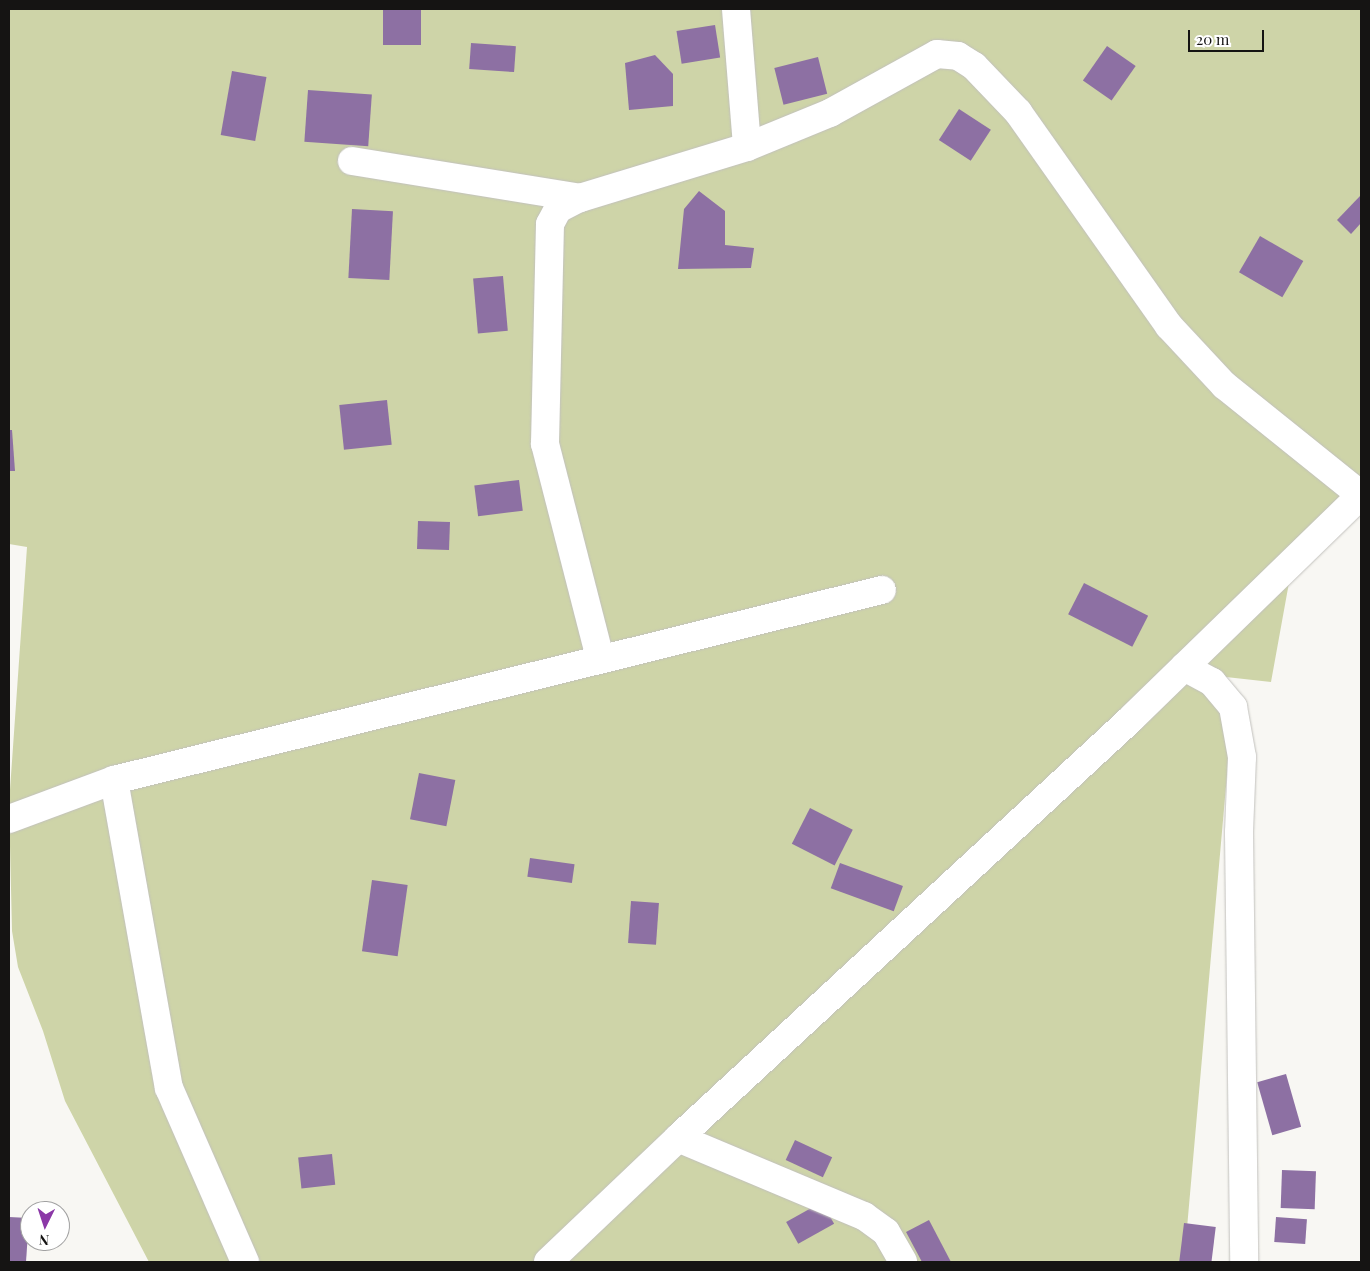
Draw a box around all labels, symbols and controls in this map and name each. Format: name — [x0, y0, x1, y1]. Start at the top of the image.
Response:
scale bar — [1190, 20, 1266, 52]
text: 20 m — [1196, 29, 1229, 49]
north arrow — [20, 1201, 70, 1251]
text: N — [38, 1231, 50, 1250]

